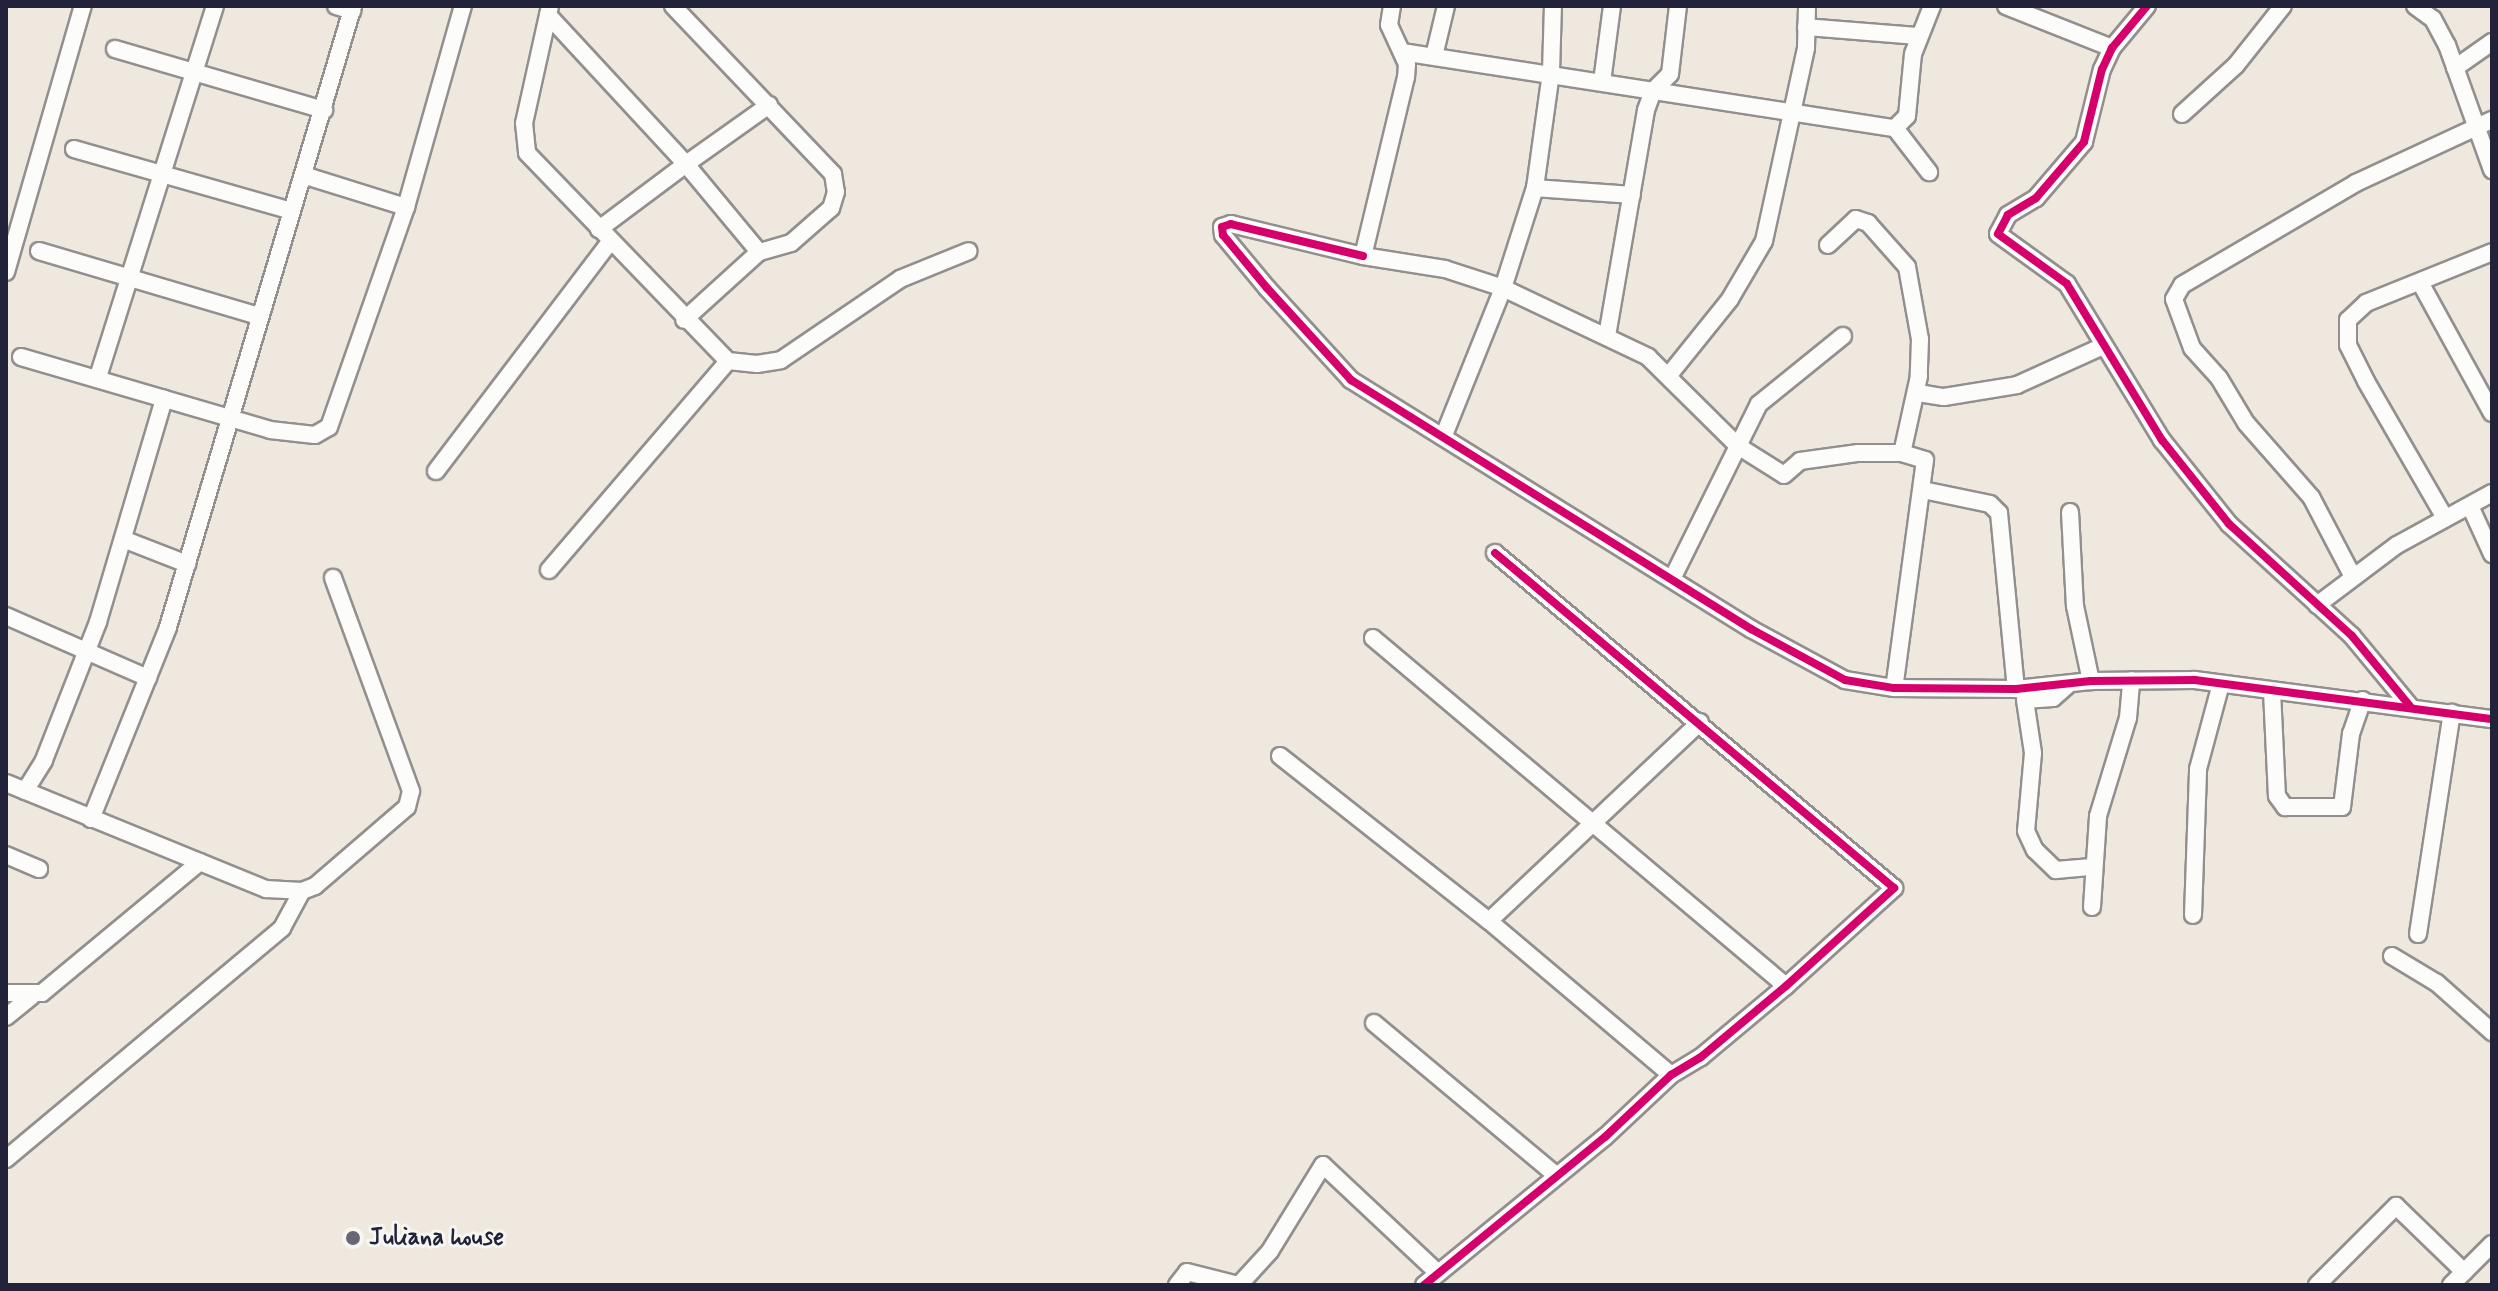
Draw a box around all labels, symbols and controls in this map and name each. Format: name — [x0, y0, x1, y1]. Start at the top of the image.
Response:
place label: Juliana house — [369, 1224, 504, 1252]
marker: Juliana house — [344, 1229, 362, 1247]

